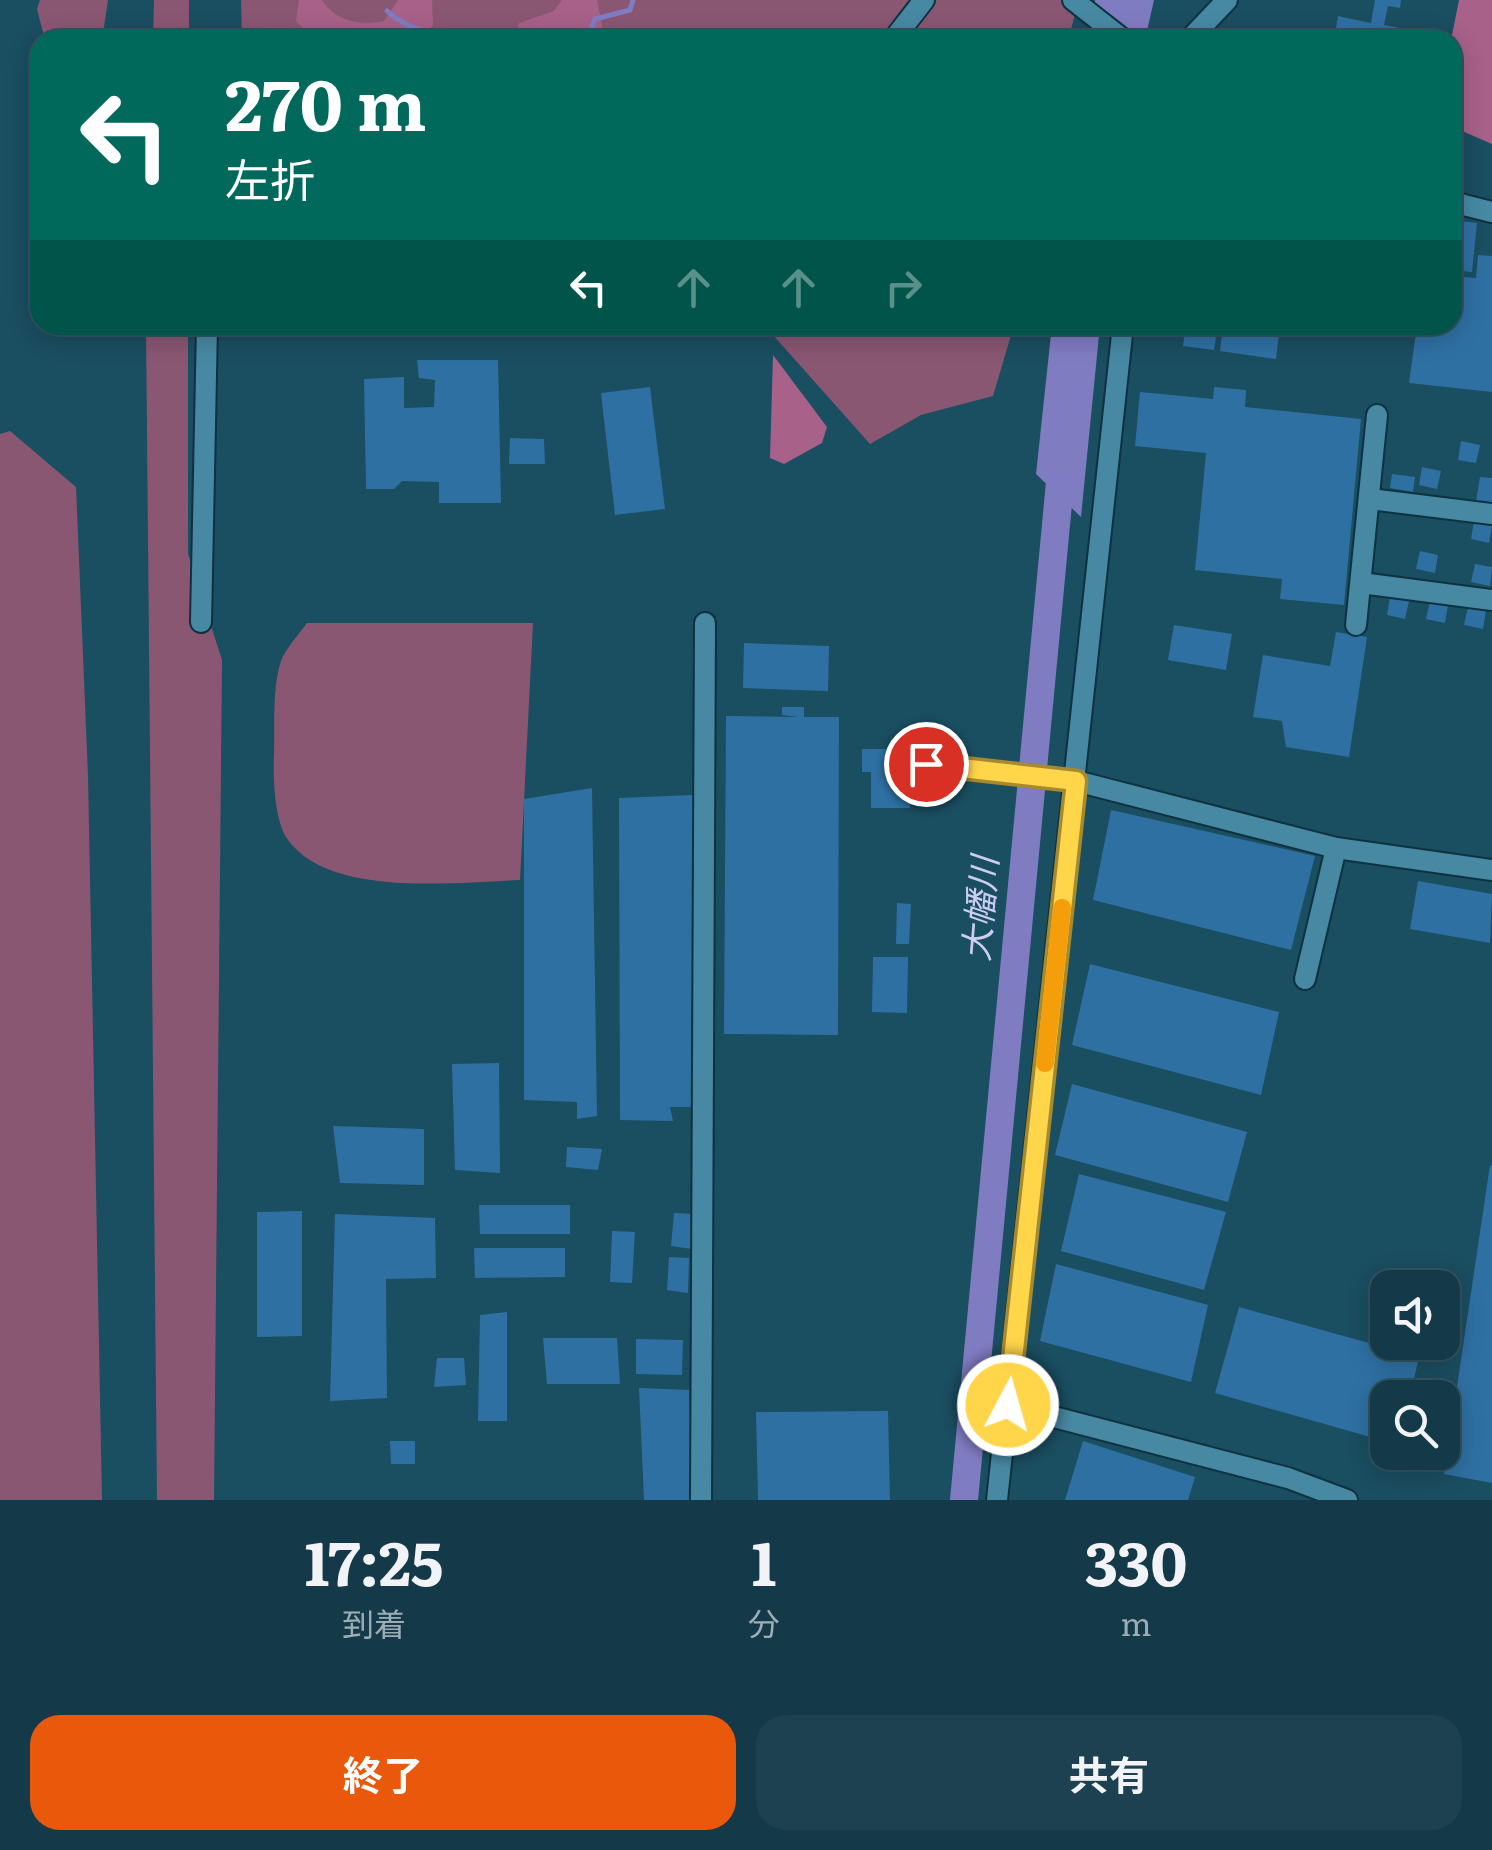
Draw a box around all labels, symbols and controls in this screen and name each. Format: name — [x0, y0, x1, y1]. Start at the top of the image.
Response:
text: 270 m — [225, 49, 427, 153]
icon: left — [60, 70, 190, 200]
text: 左折 — [225, 144, 315, 211]
icon: left — [561, 260, 616, 315]
icon: ahead — [666, 260, 721, 315]
icon: ahead — [771, 260, 826, 315]
icon: right — [876, 260, 931, 315]
pin — [884, 722, 969, 807]
icon: arrive — [899, 737, 954, 792]
water label: 大幡川 — [948, 850, 1009, 963]
map controls — [1370, 1270, 1460, 1470]
button: sound — [1370, 1270, 1460, 1360]
position arrow — [956, 1353, 1060, 1457]
button: search — [1370, 1380, 1460, 1470]
text: 17:25 — [305, 1515, 443, 1604]
text: 1 — [752, 1515, 776, 1604]
text: 330 — [1085, 1515, 1187, 1604]
text: 到着 — [342, 1598, 406, 1646]
text: 分 — [748, 1598, 780, 1646]
text: m — [1121, 1598, 1152, 1646]
button: 終了 — [30, 1715, 736, 1830]
button: 共有 — [756, 1715, 1462, 1830]

